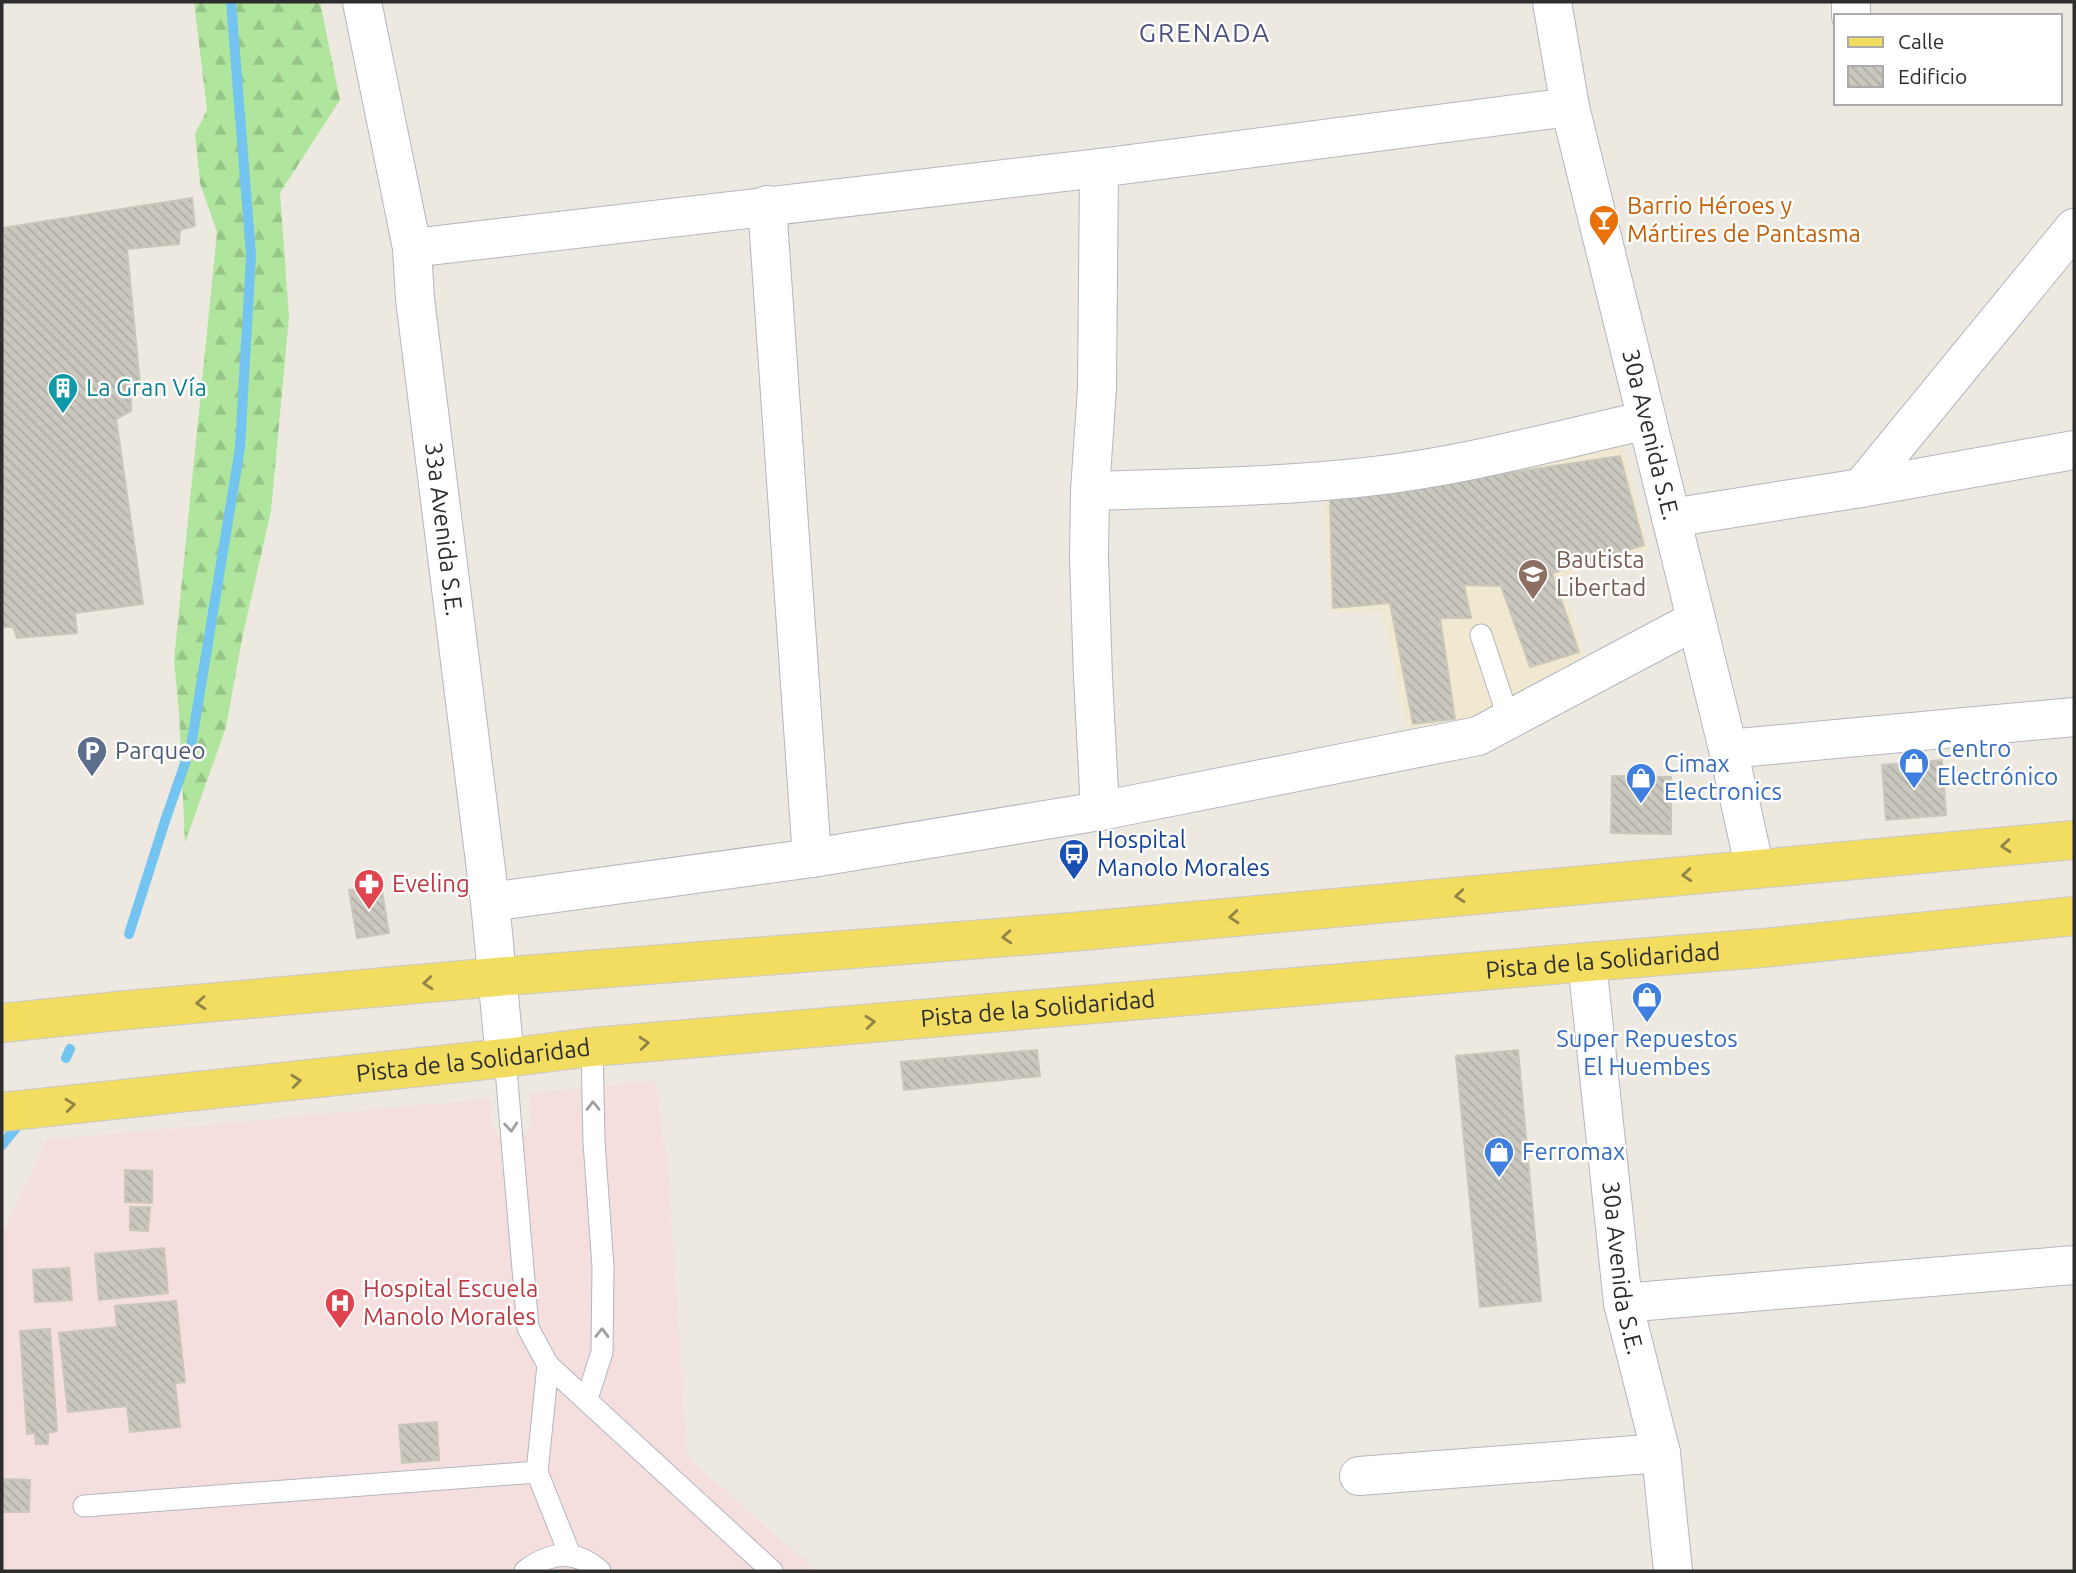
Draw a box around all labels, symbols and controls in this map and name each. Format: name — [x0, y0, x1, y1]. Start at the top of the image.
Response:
legend — [1834, 14, 2062, 105]
district label: GRENADA — [1139, 18, 1271, 47]
text: Calle — [1898, 29, 1944, 53]
text: Edificio — [1898, 64, 1967, 88]
place label: Barrio Héroes y Mártires de Pantasma — [1627, 192, 1861, 247]
bar icon: Barrio Héroes y Mártires de Pantasma — [1587, 203, 1621, 247]
street label: 30a Avenida S.E. — [1617, 346, 1685, 523]
building icon: La Gran Vía — [46, 371, 80, 415]
place label: La Gran Vía — [86, 374, 207, 401]
street label: 33a Avenida S.E. — [420, 441, 468, 618]
place label: Bautista Libertad — [1556, 546, 1646, 601]
school or university icon: Bautista Libertad — [1516, 557, 1550, 601]
parking icon: Parqueo — [75, 734, 109, 778]
place label: Centro Electrónico — [1937, 735, 2058, 790]
place label: Parqueo — [115, 737, 206, 764]
shop icon: Centro Electrónico — [1897, 746, 1931, 790]
place label: Cimax Electronics — [1664, 750, 1782, 805]
shop icon: Cimax Electronics — [1624, 761, 1658, 805]
place label: Hospital Manolo Morales — [1097, 826, 1270, 881]
bus stop icon: Hospital Manolo Morales — [1057, 837, 1091, 881]
one-way arrow — [2000, 838, 2011, 853]
pharmacy icon: Eveling — [352, 867, 386, 911]
one-way arrow — [1681, 867, 1692, 882]
place label: Eveling — [392, 870, 470, 897]
one-way arrow — [1455, 888, 1466, 903]
one-way arrow — [1228, 909, 1239, 924]
one-way arrow — [1001, 929, 1012, 944]
street label: Pista de la Solidaridad — [1484, 937, 1721, 984]
one-way arrow — [422, 975, 433, 990]
shop icon: Super Repuestos El Huembes — [1630, 980, 1664, 1024]
street label: Pista de la Solidaridad — [919, 985, 1156, 1032]
one-way arrow — [195, 995, 206, 1010]
one-way arrow — [865, 1015, 876, 1030]
place label: Super Repuestos El Huembes — [1556, 1025, 1738, 1080]
street label: Pista de la Solidaridad — [355, 1033, 592, 1087]
one-way arrow — [639, 1036, 650, 1051]
one-way arrow — [291, 1074, 302, 1089]
one-way arrow — [64, 1098, 75, 1113]
one-way arrow — [586, 1100, 601, 1111]
one-way arrow — [503, 1121, 518, 1132]
shop icon: Ferromax — [1482, 1135, 1516, 1179]
place label: Ferromax — [1522, 1138, 1625, 1165]
street label: 30a Avenida S.E. — [1597, 1180, 1649, 1357]
place label: Hospital Escuela Manolo Morales — [363, 1275, 538, 1330]
hospital icon: Hospital Escuela Manolo Morales — [323, 1286, 357, 1330]
one-way arrow — [594, 1328, 610, 1338]

